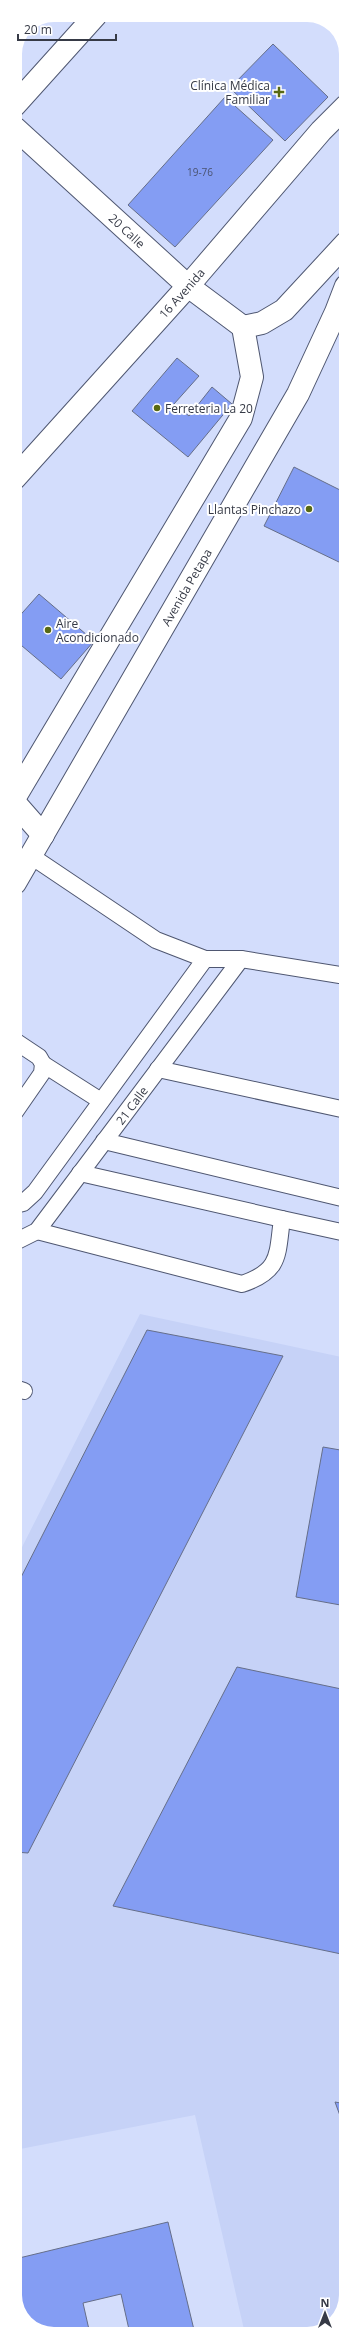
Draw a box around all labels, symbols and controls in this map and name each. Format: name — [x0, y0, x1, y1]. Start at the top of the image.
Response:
scale bar — [18, 16, 116, 42]
text: 20 m — [24, 21, 52, 38]
place label: Clínica Médica Familiar — [190, 77, 270, 108]
marker: Clínica Médica Familiar — [273, 86, 285, 98]
house number: 19-76 — [187, 165, 213, 179]
street label: 20 Calle — [105, 209, 149, 252]
street label: 16 Avenida — [155, 264, 208, 322]
place label: Ferreteria La 20 — [165, 400, 253, 417]
marker: Ferreteria La 20 — [152, 403, 162, 413]
place label: Llantas Pinchazo — [208, 501, 301, 518]
marker: Llantas Pinchazo — [304, 504, 314, 514]
street label: Avenida Petapa — [157, 545, 215, 629]
place label: Aire Acondicionado — [56, 615, 139, 646]
marker: Aire Acondicionado — [43, 625, 53, 635]
street label: 21 Calle — [111, 1082, 152, 1128]
north arrow — [305, 2293, 345, 2333]
text: N — [321, 2295, 329, 2310]

